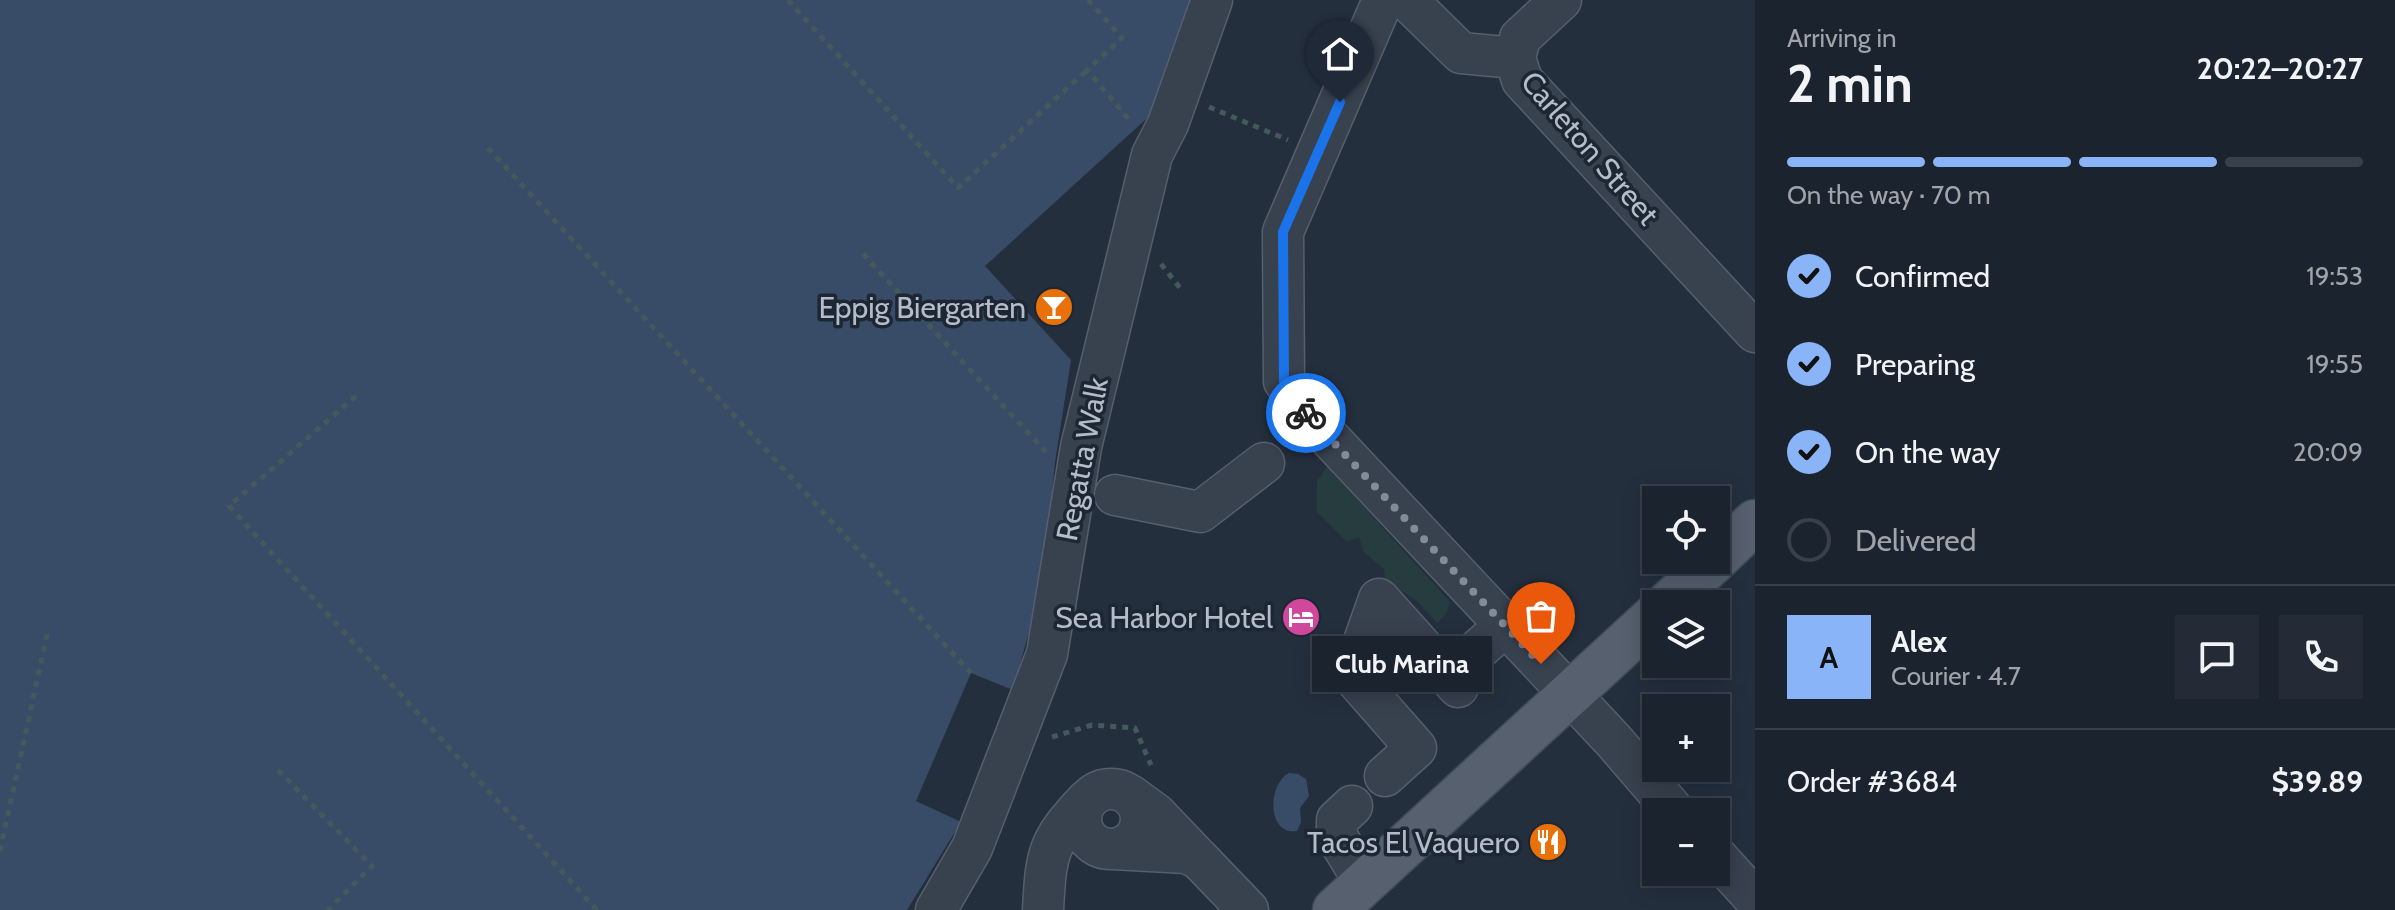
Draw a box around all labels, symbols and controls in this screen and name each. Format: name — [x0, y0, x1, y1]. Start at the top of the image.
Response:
pin — [1306, 20, 1374, 102]
text: Arriving in — [1787, 22, 1897, 54]
icon: home — [1318, 32, 1362, 76]
text: 20:22–20:27 — [2197, 50, 2363, 87]
text: 2 min — [1787, 52, 1913, 115]
street label: Carleton Street — [1513, 63, 1667, 233]
text: On the way · 70 m — [1787, 179, 1991, 211]
icon: check — [1787, 254, 1831, 298]
text: Confirmed — [1855, 258, 1990, 295]
text: 19:53 — [2306, 260, 2363, 292]
bar icon: Eppig Biergarten — [1033, 286, 1075, 328]
place label: Eppig Biergarten — [818, 289, 1026, 326]
icon: check — [1787, 342, 1831, 386]
text: Preparing — [1855, 346, 1975, 383]
text: 19:55 — [2306, 348, 2363, 380]
courier — [1266, 373, 1346, 453]
street label: Regatta Walk — [1048, 374, 1116, 544]
icon: bike — [1284, 391, 1328, 435]
icon: check — [1787, 430, 1831, 474]
text: On the way — [1855, 434, 2000, 471]
text: 20:09 — [2293, 436, 2363, 468]
map controls — [1642, 486, 1730, 886]
button: locate — [1642, 486, 1730, 574]
text: Delivered — [1855, 522, 1976, 559]
pin — [1507, 582, 1575, 664]
button: layers — [1642, 590, 1730, 678]
icon: bag — [1519, 594, 1563, 638]
hotel icon: Sea Harbor Hotel — [1280, 596, 1322, 638]
place label: Sea Harbor Hotel — [1055, 599, 1273, 636]
button: chat — [2175, 615, 2259, 699]
button: phone — [2279, 615, 2363, 699]
text: Alex — [1891, 623, 1947, 660]
callout: Club Marina — [1313, 636, 1493, 692]
text: A — [1820, 639, 1838, 676]
text: Club Marina — [1335, 648, 1469, 680]
text: Courier · 4.7 — [1891, 660, 2021, 692]
button: + — [1642, 694, 1730, 782]
text: Order #3684 — [1787, 763, 1957, 800]
text: $39.89 — [2271, 763, 2363, 800]
button: − — [1642, 798, 1730, 886]
restaurant icon: Tacos El Vaquero — [1527, 821, 1569, 863]
place label: Tacos El Vaquero — [1307, 824, 1520, 861]

